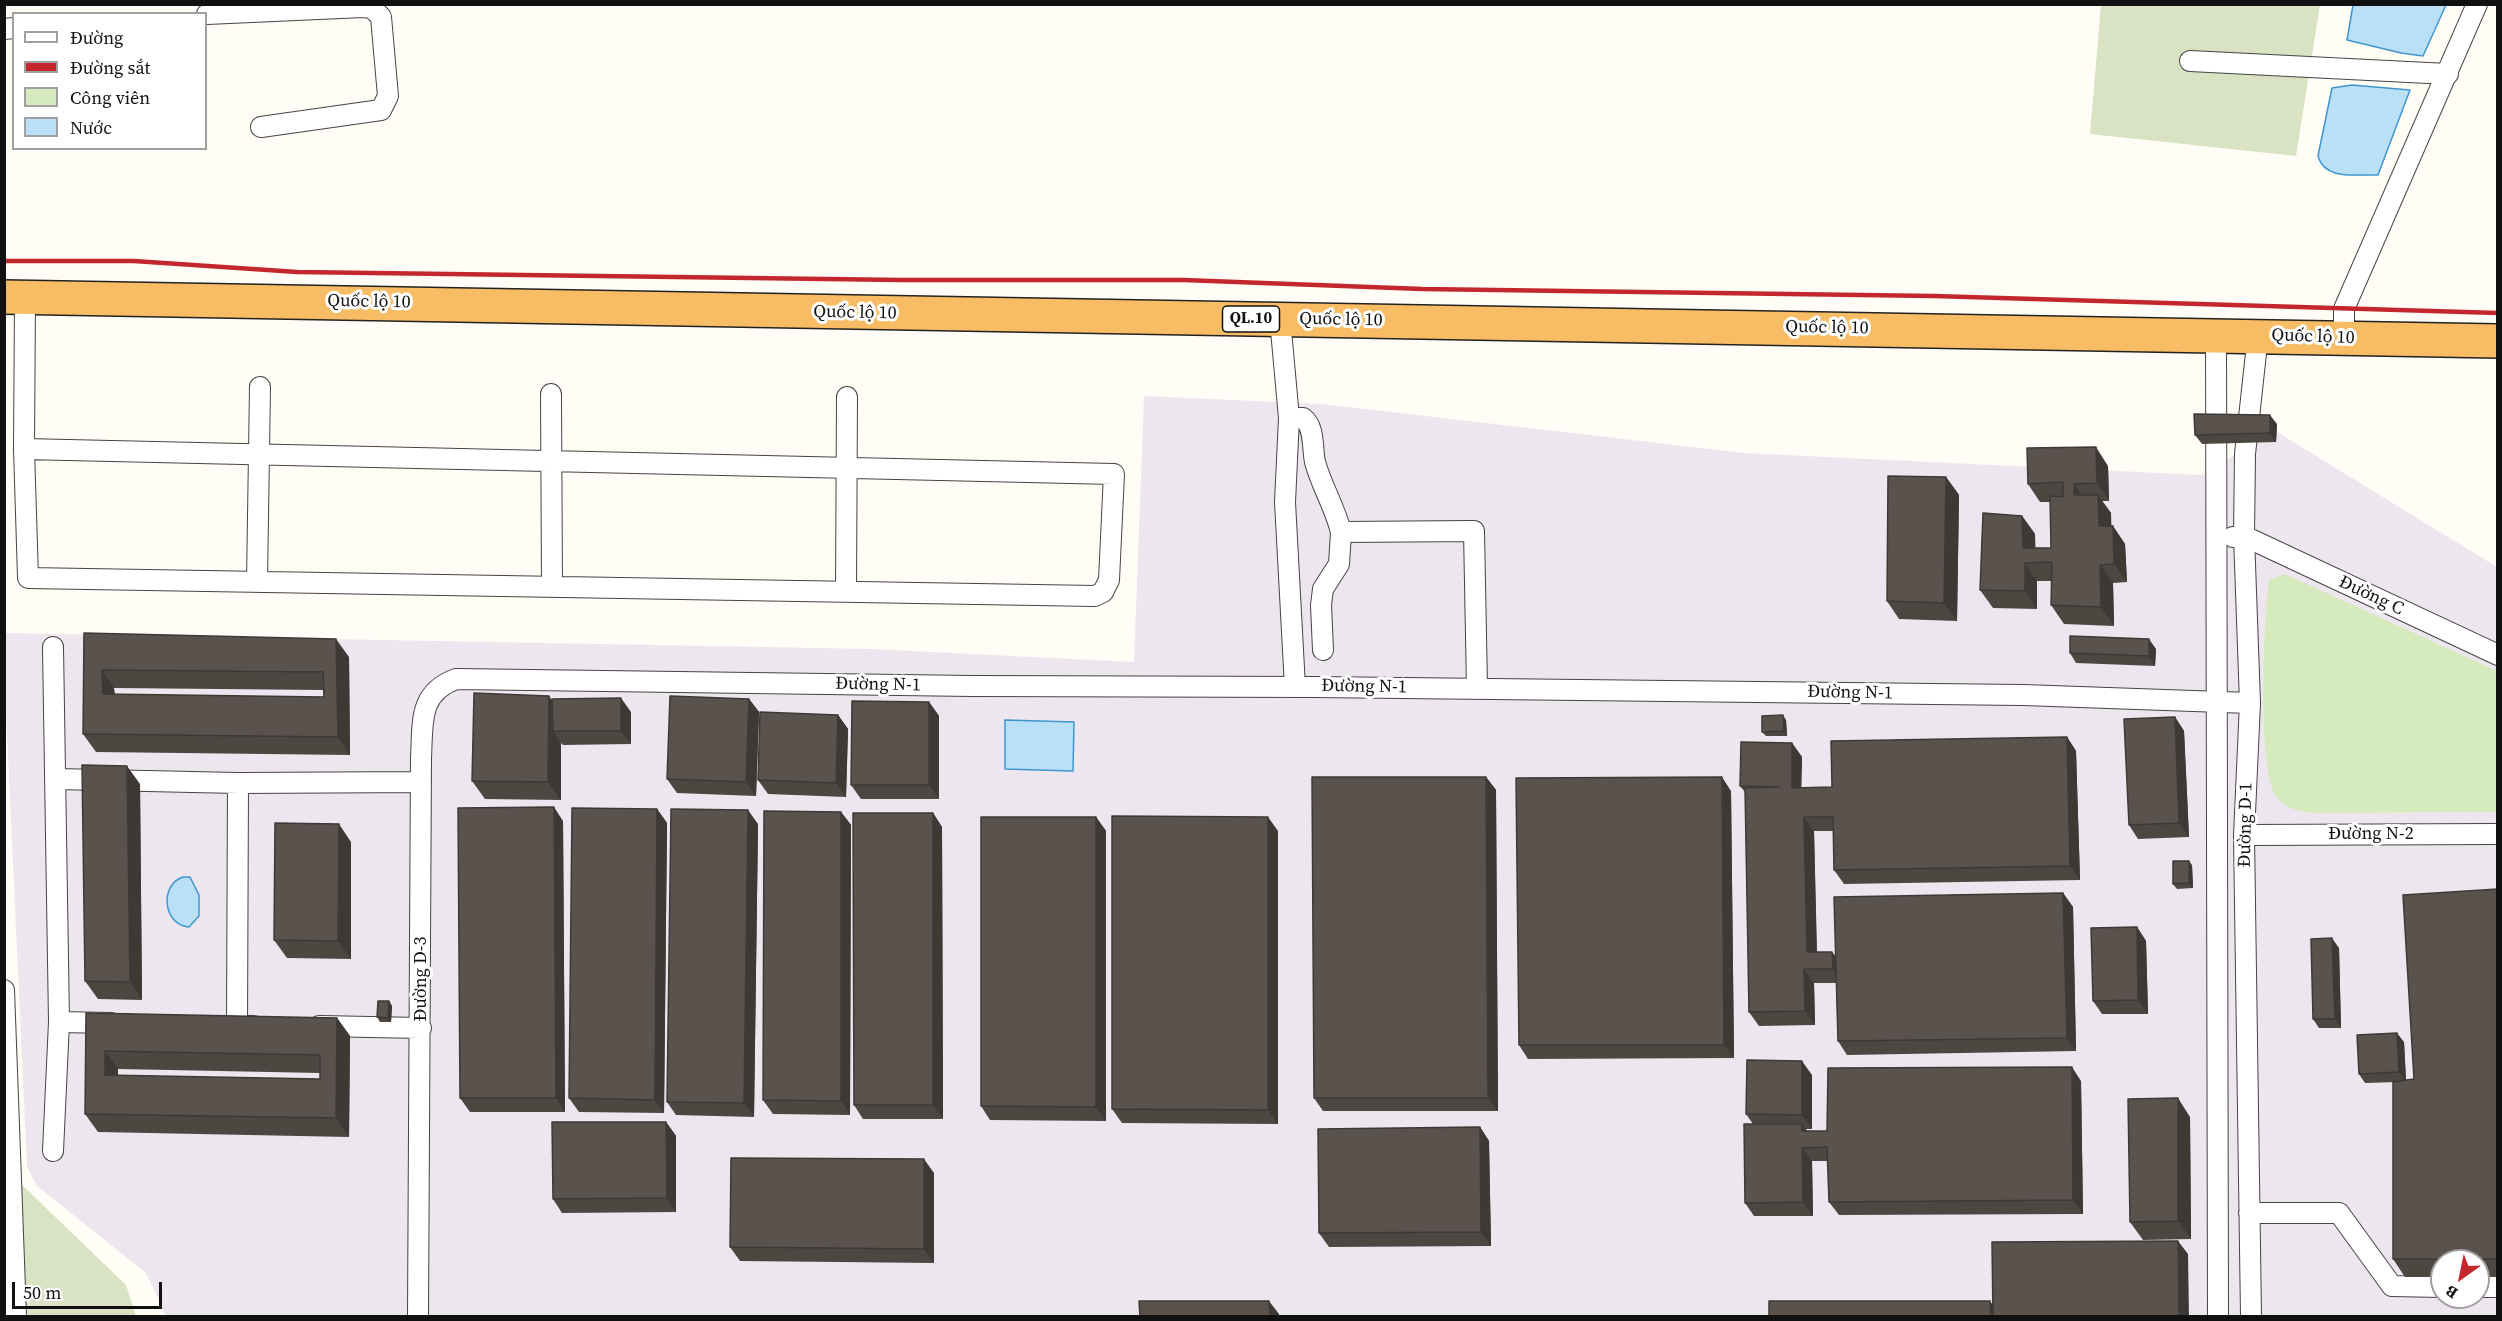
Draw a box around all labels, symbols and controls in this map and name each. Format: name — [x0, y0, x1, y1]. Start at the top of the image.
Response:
legend — [12, 12, 207, 150]
text: Đường — [70, 25, 123, 50]
text: Đường sắt — [70, 55, 150, 80]
text: Công viên — [70, 85, 150, 110]
text: Nước — [70, 115, 112, 140]
street label: Quốc lộ 10 — [327, 290, 411, 314]
street label: Quốc lộ 10 — [813, 301, 897, 325]
road number: QL.10 — [1222, 306, 1280, 332]
street label: Quốc lộ 10 — [1299, 308, 1383, 332]
street label: Quốc lộ 10 — [1785, 316, 1869, 340]
street label: Quốc lộ 10 — [2271, 325, 2355, 349]
street label: Đường C — [2335, 572, 2407, 620]
street label: Đường N-1 — [835, 673, 921, 697]
street label: Đường N-1 — [1321, 675, 1407, 699]
street label: Đường N-1 — [1807, 681, 1893, 705]
street label: Đường D-1 — [2234, 782, 2258, 868]
street label: Đường N-2 — [2328, 823, 2414, 845]
street label: Đường D-3 — [410, 937, 432, 1021]
north arrow — [2430, 1249, 2490, 1309]
scale bar — [15, 1270, 165, 1308]
text: 50 m — [23, 1280, 61, 1305]
text: B — [2441, 1280, 2462, 1304]

